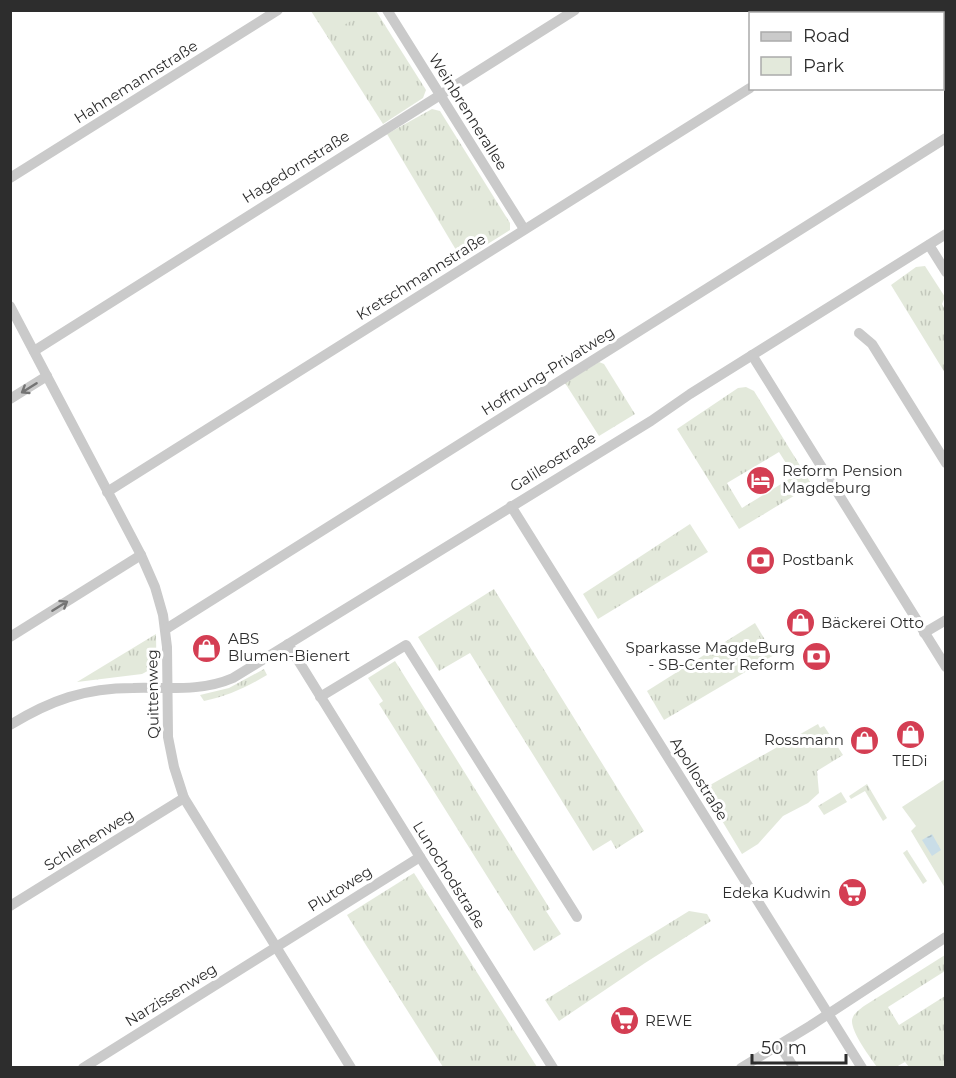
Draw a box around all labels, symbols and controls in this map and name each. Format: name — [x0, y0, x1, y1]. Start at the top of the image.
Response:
legend — [749, 12, 944, 90]
text: Road — [803, 25, 850, 47]
street label: Hahnemannstraße — [70, 36, 201, 127]
street label: Weinbrennerallee — [425, 50, 512, 174]
text: Park — [803, 55, 844, 77]
street label: Hagedornstraße — [239, 126, 353, 207]
street label: Kretschmannstraße — [352, 229, 489, 324]
street label: Hoffnung-Privatweg — [478, 322, 618, 419]
one-way arrow — [21, 382, 38, 394]
street label: Galileostraße — [506, 428, 599, 496]
place label: Reform Pension Magdeburg — [782, 461, 903, 497]
hotel icon: Reform Pension Magdeburg — [745, 464, 777, 496]
bank icon: Postbank — [745, 544, 777, 576]
place label: Postbank — [782, 550, 854, 569]
one-way arrow — [51, 599, 68, 611]
shop icon: Bäckerei Otto — [784, 607, 816, 639]
place label: Bäckerei Otto — [821, 613, 924, 632]
place label: ABS Blumen-Bienert — [228, 629, 350, 665]
shop icon: ABS Blumen-Bienert — [191, 632, 223, 664]
place label: Sparkasse MagdeBurg - SB-Center Reform — [625, 638, 795, 674]
bank icon: Sparkasse MagdeBurg - SB-Center Reform — [800, 641, 832, 673]
street label: Quittenweg — [142, 649, 163, 739]
shop icon: TEDi — [894, 718, 926, 750]
shop icon: Rossmann — [849, 724, 881, 756]
place label: Rossmann — [764, 730, 844, 749]
street label: Apollostraße — [666, 734, 733, 824]
place label: TEDi — [892, 751, 928, 770]
street label: Schlehenweg — [40, 804, 137, 875]
street label: Lunochodstraße — [409, 817, 490, 932]
street label: Plutoweg — [304, 861, 375, 916]
supermarket icon: Edeka Kudwin — [836, 877, 868, 909]
place label: Edeka Kudwin — [722, 883, 831, 902]
street label: Narzissenweg — [121, 959, 220, 1030]
supermarket icon: REWE — [608, 1005, 640, 1037]
place label: REWE — [645, 1011, 692, 1030]
scale bar — [752, 1027, 846, 1065]
text: 50 m — [761, 1037, 807, 1059]

